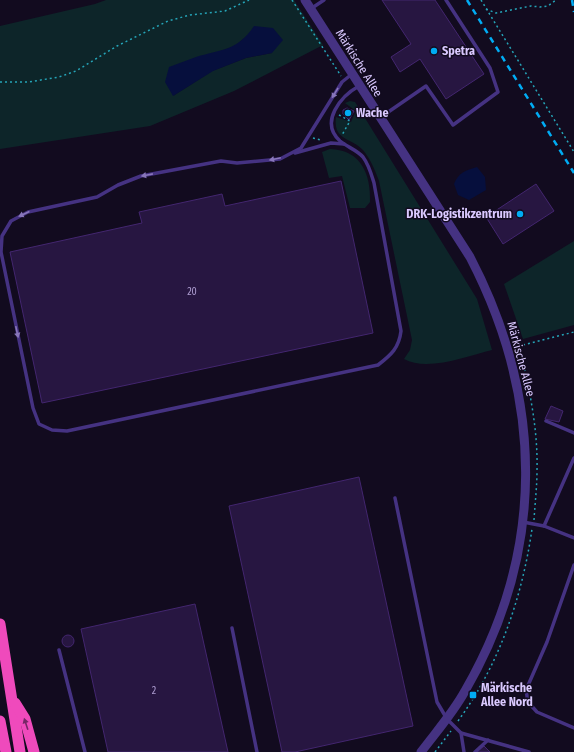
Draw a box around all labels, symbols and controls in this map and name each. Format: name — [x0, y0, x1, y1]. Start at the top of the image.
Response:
street label: Märkische Allee — [333, 27, 385, 99]
place label: Spetra — [442, 44, 475, 58]
marker: Spetra — [429, 46, 439, 56]
one-way arrow — [331, 88, 339, 98]
place label: Wache — [356, 106, 388, 120]
marker: Wache — [343, 108, 353, 118]
one-way arrow — [269, 157, 281, 163]
one-way arrow — [141, 173, 153, 179]
place label: DRK-Logistikzentrum — [406, 207, 512, 221]
marker: DRK-Logistikzentrum — [515, 209, 525, 219]
one-way arrow — [19, 211, 30, 217]
house number: 20 — [187, 286, 197, 298]
street label: Märkische Allee — [504, 320, 538, 398]
one-way arrow — [15, 326, 21, 338]
place label: Märkische Allee Nord — [480, 681, 533, 709]
house number: 2 — [152, 685, 157, 697]
marker: Märkische Allee Nord — [468, 690, 478, 700]
one-way arrow — [23, 718, 29, 730]

